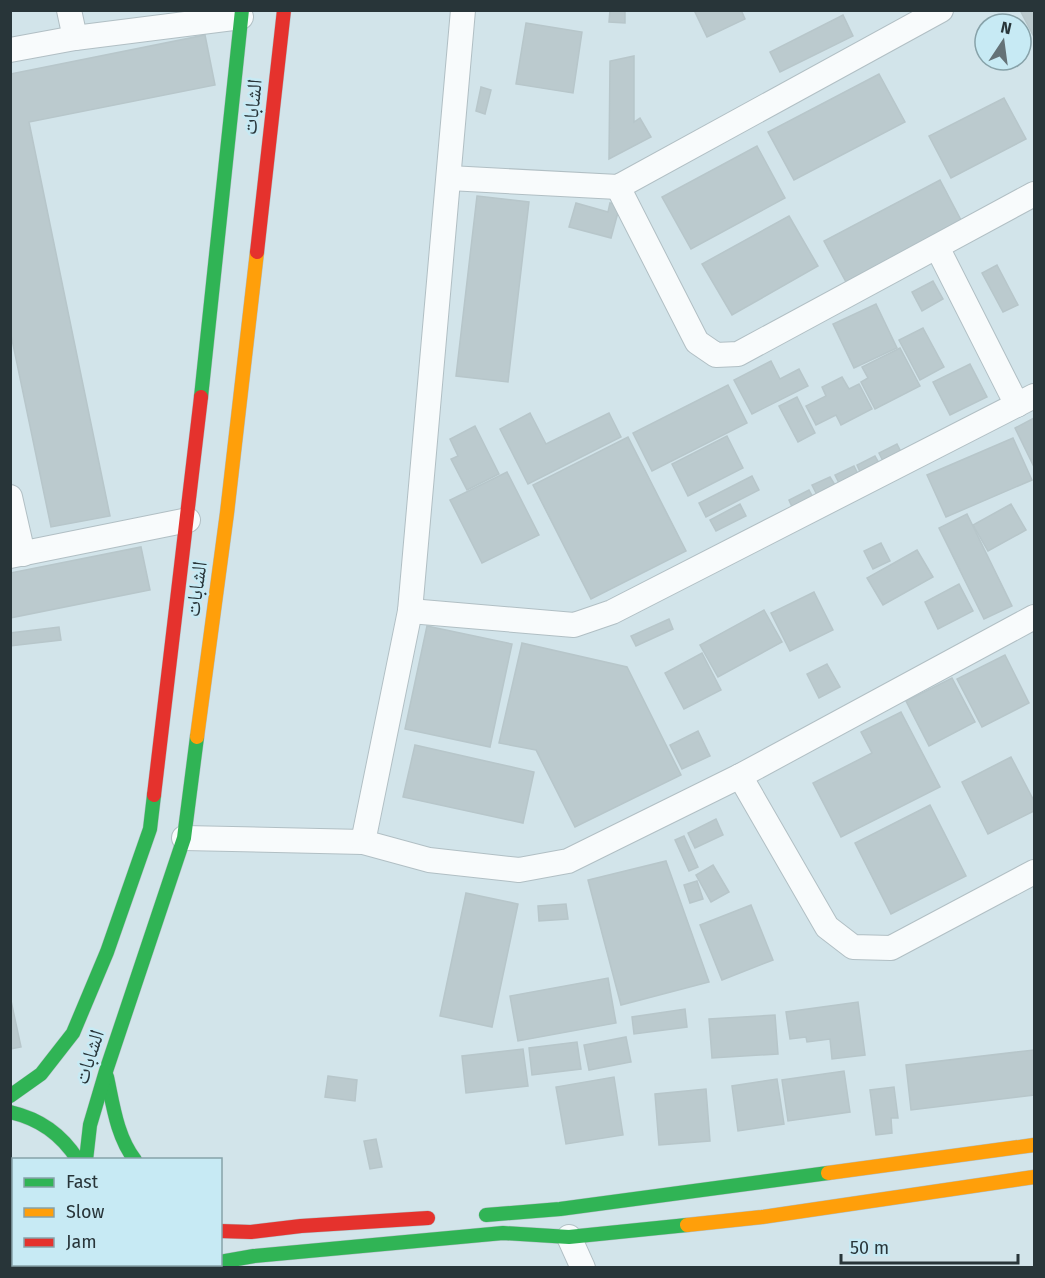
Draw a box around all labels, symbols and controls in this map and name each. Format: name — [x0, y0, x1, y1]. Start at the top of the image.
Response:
north arrow — [973, 12, 1033, 72]
text: N — [999, 17, 1014, 38]
street label: الشابات — [236, 78, 268, 136]
street label: الشابات — [179, 559, 213, 619]
street label: الشابات — [68, 1026, 110, 1088]
legend — [12, 1158, 222, 1266]
text: Fast — [66, 1171, 99, 1193]
text: Slow — [66, 1201, 105, 1223]
scale bar — [841, 1227, 1018, 1265]
text: Jam — [66, 1231, 97, 1253]
text: 50 m — [850, 1237, 889, 1259]

